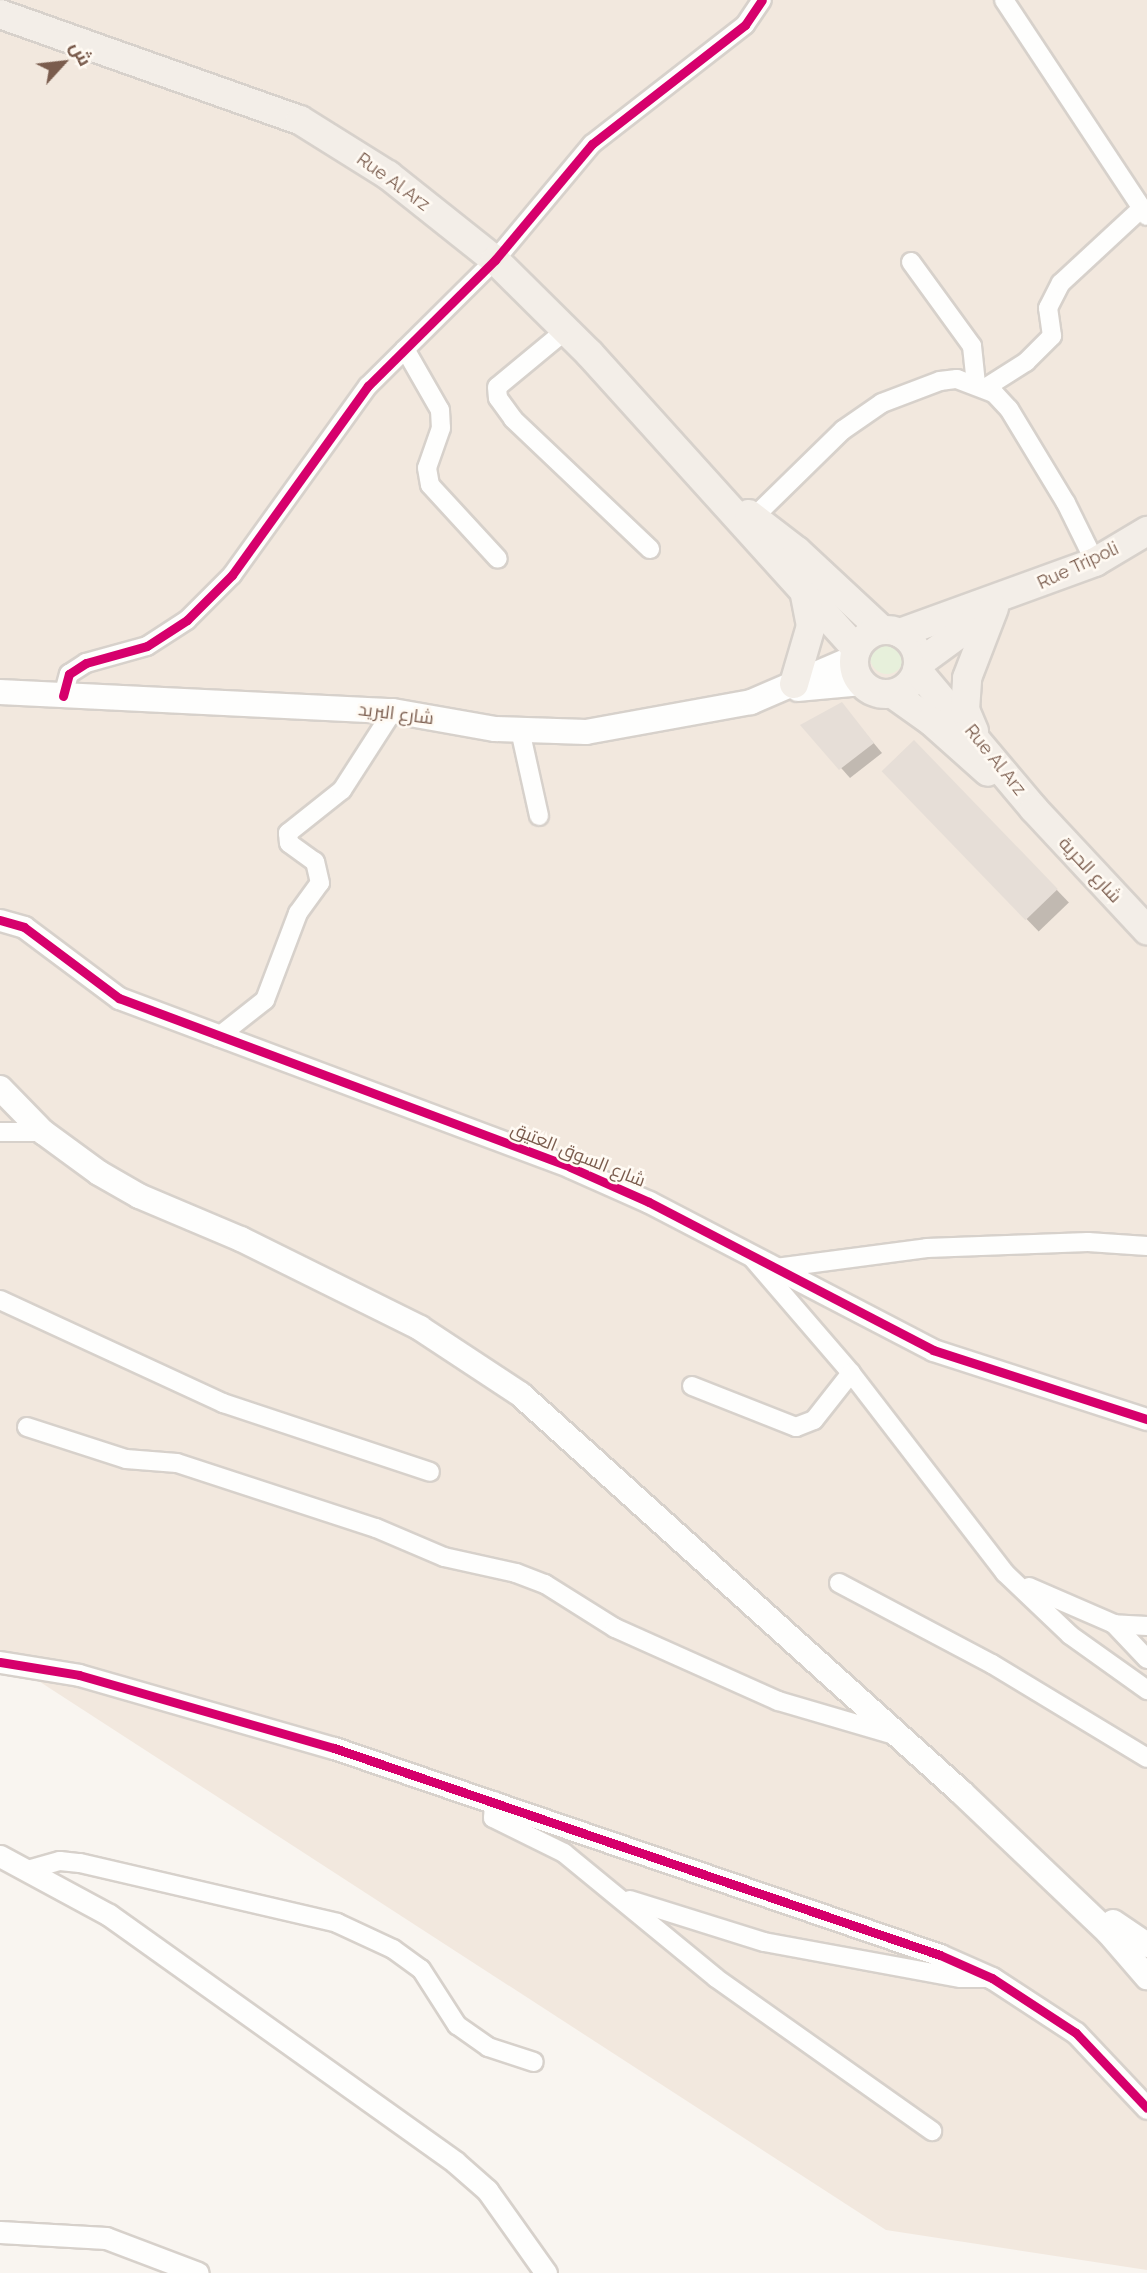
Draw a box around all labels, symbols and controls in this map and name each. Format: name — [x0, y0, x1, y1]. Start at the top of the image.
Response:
north arrow — [28, 28, 98, 98]
text: ش — [66, 38, 97, 69]
street label: Rue Al Arz — [352, 148, 434, 216]
street label: Rue Tripoli — [1034, 538, 1122, 594]
street label: شارع البريد — [357, 699, 435, 729]
street label: Rue Al Arz — [959, 720, 1031, 800]
street label: شارع الحرية — [1054, 833, 1126, 907]
street label: شارع السوق العتيق — [508, 1118, 648, 1192]

